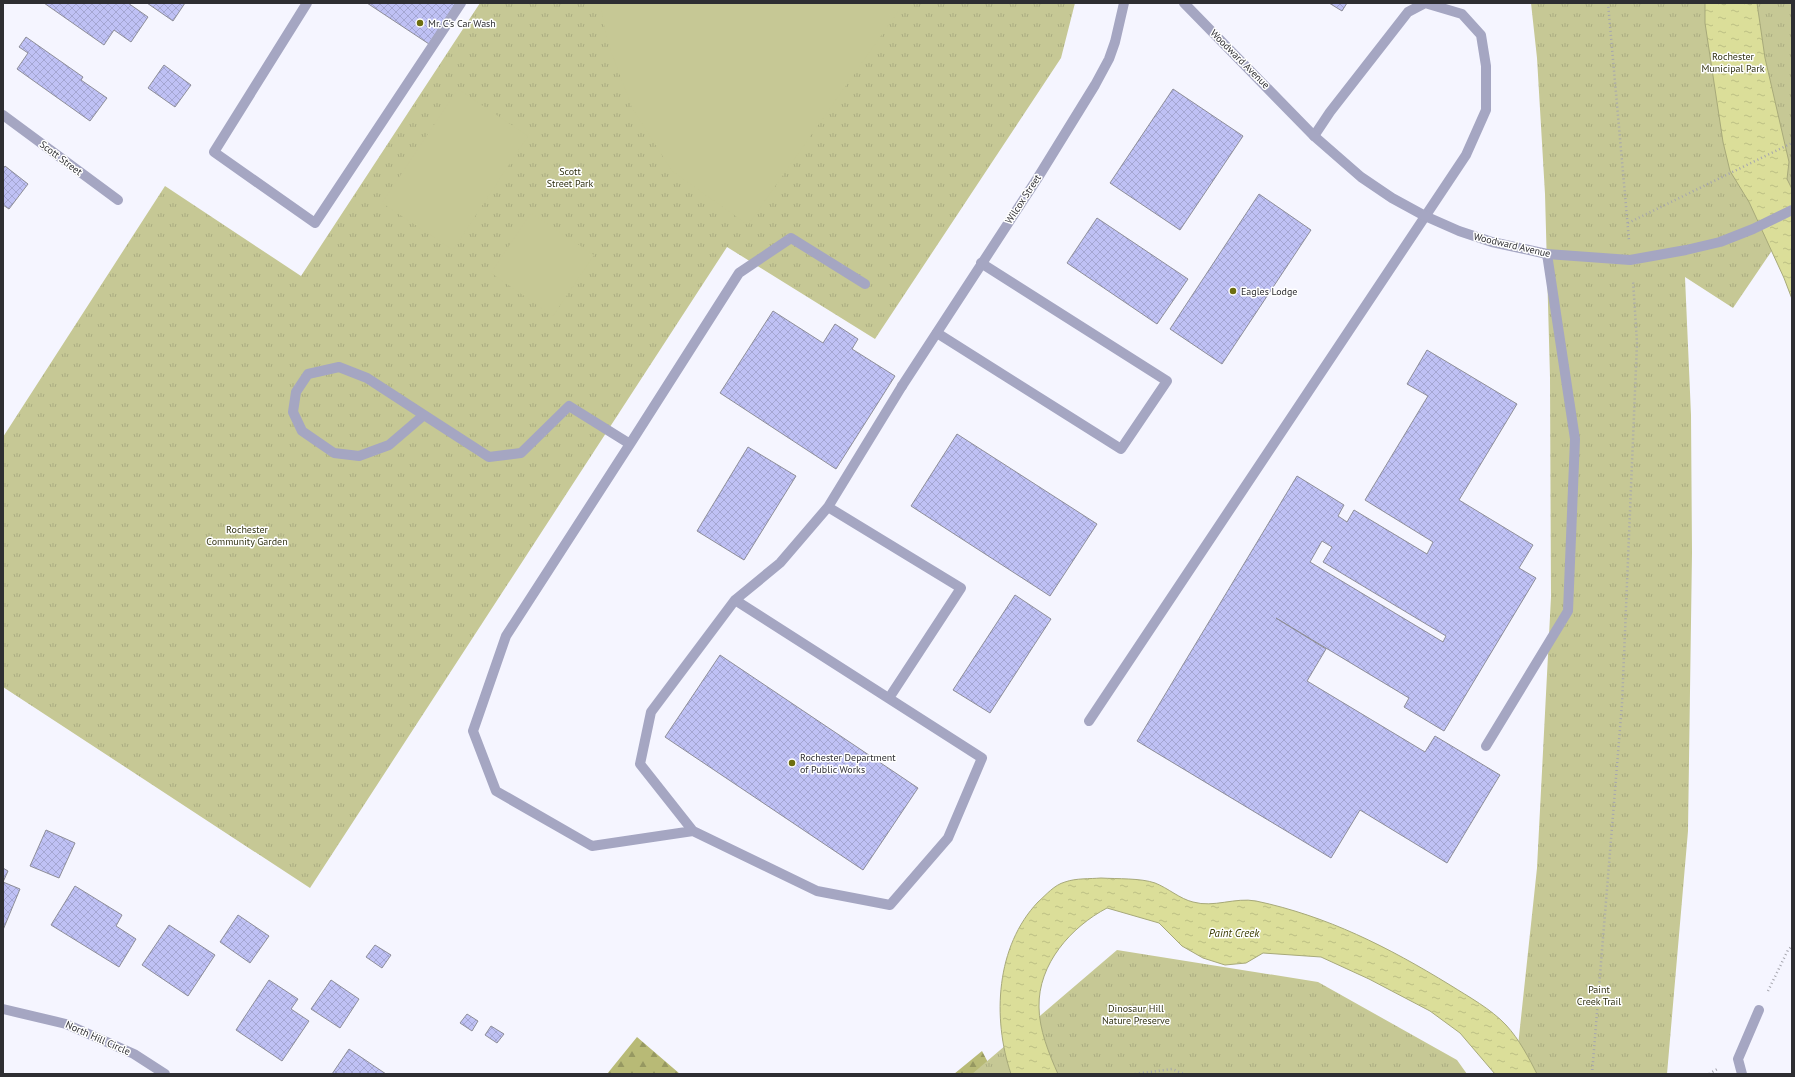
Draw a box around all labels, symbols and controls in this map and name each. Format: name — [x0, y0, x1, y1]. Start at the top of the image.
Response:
place label: Mr. C's Car Wash — [428, 17, 496, 30]
marker: Mr. C's Car Wash — [415, 18, 425, 28]
street label: Woodward Avenue — [1208, 27, 1272, 91]
park label: Rochester Municipal Park — [1702, 50, 1765, 75]
street label: Scott Street — [37, 138, 85, 179]
park label: Scott Street Park — [547, 165, 594, 190]
street label: Wilcox Street — [1002, 171, 1044, 226]
street label: Woodward Avenue — [1472, 230, 1552, 260]
place label: Eagles Lodge — [1241, 285, 1297, 298]
marker: Eagles Lodge — [1228, 286, 1238, 296]
park label: Rochester Community Garden — [206, 523, 288, 548]
place label: Rochester Department of Public Works — [800, 751, 896, 776]
marker: Rochester Department of Public Works — [787, 758, 797, 768]
water label: Paint Creek — [1209, 926, 1260, 940]
park label: Paint Creek Trail — [1577, 983, 1621, 1008]
park label: Dinosaur Hill Nature Preserve — [1102, 1002, 1170, 1027]
street label: North Hill Circle — [64, 1018, 132, 1058]

